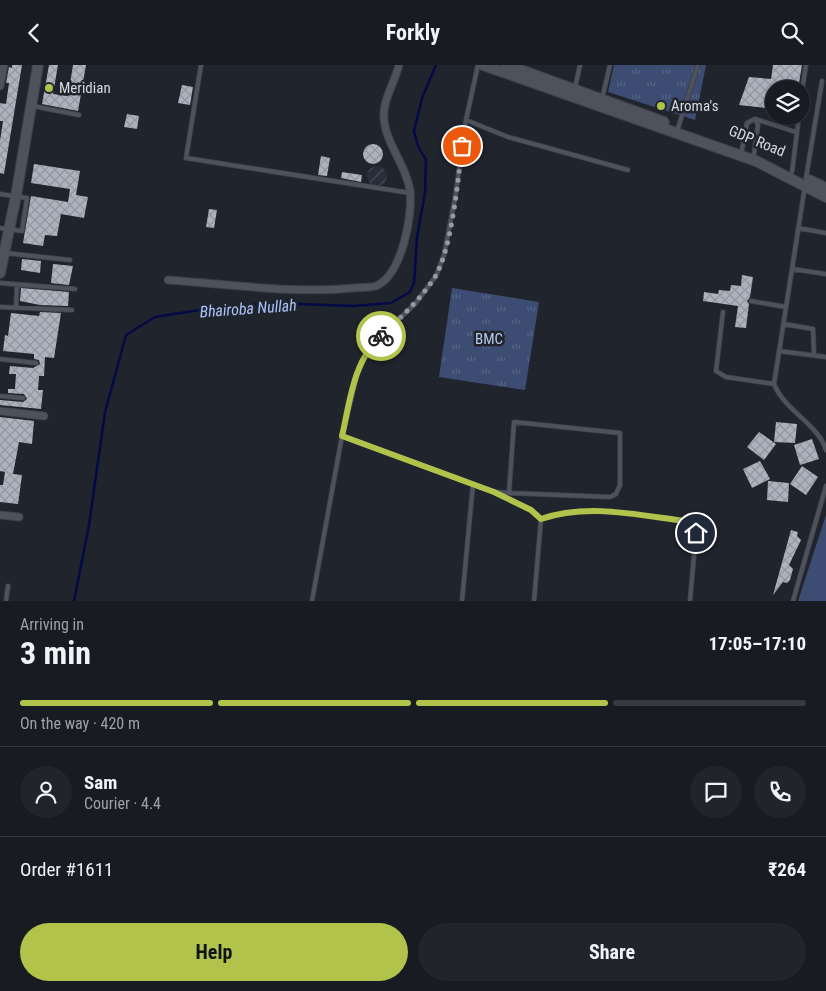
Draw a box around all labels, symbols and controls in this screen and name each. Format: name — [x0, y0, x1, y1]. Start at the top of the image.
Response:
icon: back — [20, 19, 48, 47]
icon: search — [778, 19, 806, 47]
text: Forkly — [386, 20, 440, 45]
place label: Meridian — [59, 79, 111, 97]
map controls — [765, 80, 810, 125]
button: layers — [765, 80, 810, 125]
marker: Meridian — [43, 82, 55, 94]
place label: Aroma's — [671, 97, 719, 115]
marker: Aroma's — [655, 100, 667, 112]
street label: GDP Road — [726, 122, 788, 160]
pin — [441, 125, 483, 167]
icon: bag — [448, 132, 476, 160]
water label: Bhairoba Nullah — [199, 296, 297, 321]
courier — [356, 311, 406, 361]
icon: bike — [367, 322, 395, 350]
park label: BMC — [475, 330, 503, 348]
pin — [675, 512, 717, 554]
icon: home — [682, 519, 710, 547]
text: Arriving in — [20, 615, 84, 634]
text: 17:05–17:10 — [708, 632, 806, 655]
text: 3 min — [20, 634, 91, 672]
text: On the way · 420 m — [20, 714, 140, 733]
button: person — [20, 766, 72, 818]
button: chat — [690, 766, 742, 818]
button: phone — [754, 766, 806, 818]
text: Sam — [84, 771, 117, 794]
text: Courier · 4.4 — [84, 794, 161, 813]
text: Order #1611 — [20, 858, 113, 881]
text: ₹264 — [768, 858, 806, 881]
button: Help — [20, 923, 408, 981]
button: Share — [418, 923, 806, 981]

